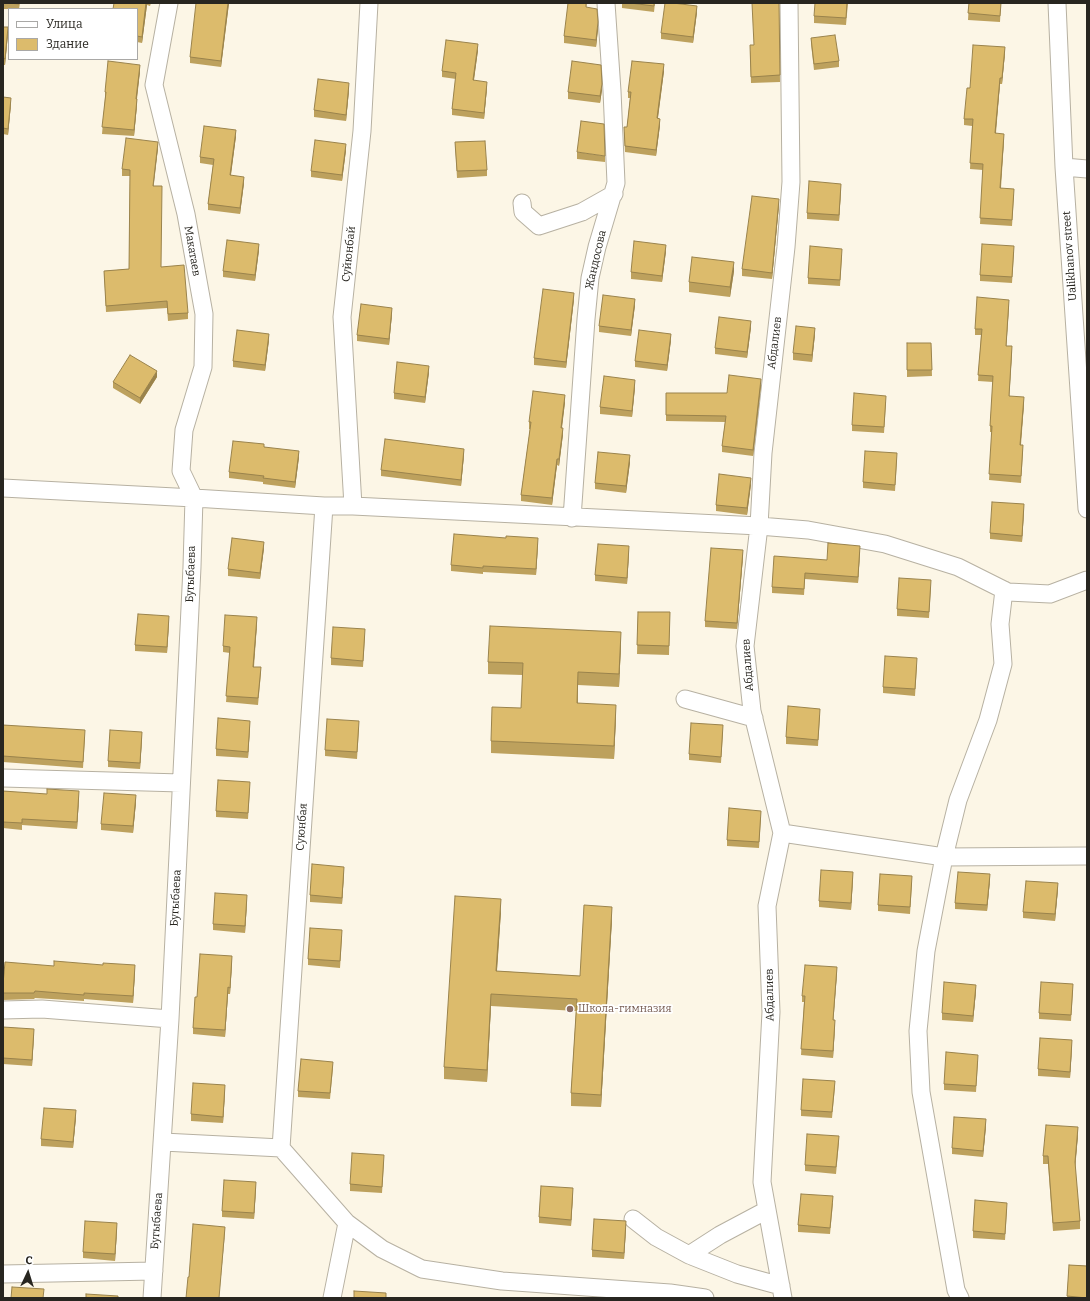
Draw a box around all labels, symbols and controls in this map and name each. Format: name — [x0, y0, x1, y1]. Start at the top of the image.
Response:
legend — [8, 8, 138, 60]
text: Улица — [46, 17, 82, 31]
text: Здание — [46, 37, 89, 51]
street label: Ualikhanov street — [1060, 210, 1080, 302]
street label: Макатаев — [181, 225, 203, 277]
street label: Суйюнбай — [340, 225, 358, 283]
street label: Жандосова — [583, 229, 609, 291]
street label: Абдалиев — [765, 316, 785, 370]
street label: Бугыбаева — [183, 545, 199, 603]
street label: Абдалиев — [740, 638, 756, 692]
street label: Суюнбая — [294, 803, 310, 851]
street label: Бугыбаева — [168, 869, 184, 927]
street label: Абдалиев — [763, 969, 777, 1021]
place label: Школа-гимназия — [578, 1002, 672, 1016]
marker: Школа-гимназия — [565, 1004, 575, 1014]
street label: Бугыбаева — [148, 1192, 166, 1250]
north arrow — [8, 1253, 48, 1293]
text: С — [25, 1254, 33, 1267]

